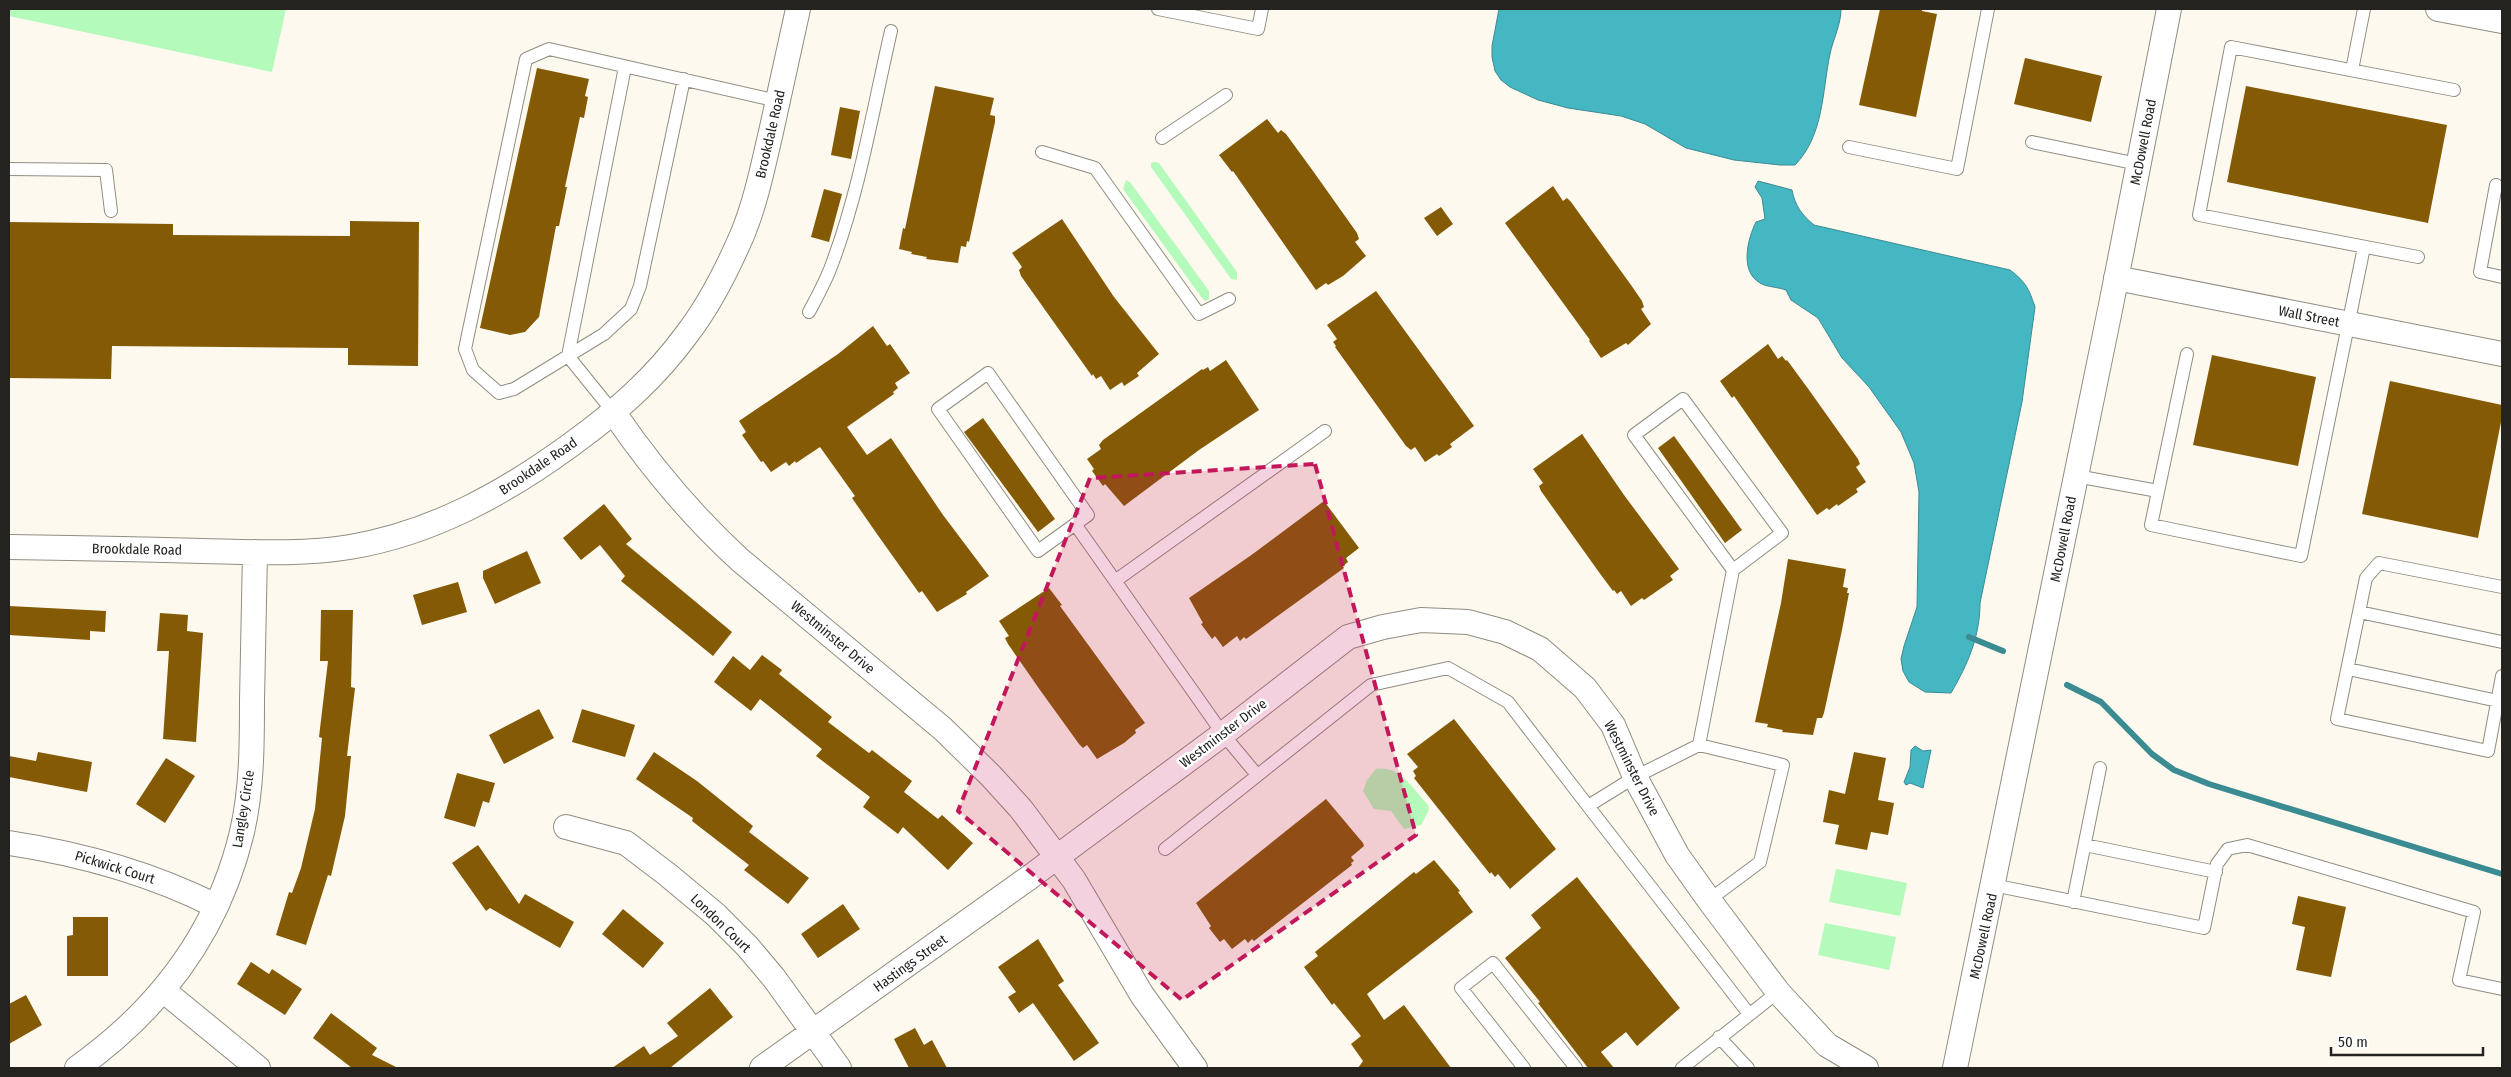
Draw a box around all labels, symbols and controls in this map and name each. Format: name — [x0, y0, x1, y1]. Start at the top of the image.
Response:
street label: Brookdale Road — [752, 88, 789, 180]
street label: McDowell Road — [2127, 98, 2160, 187]
street label: Wall Street — [2277, 302, 2341, 331]
street label: Brookdale Road — [496, 434, 580, 499]
street label: McDowell Road — [2047, 495, 2080, 584]
street label: Brookdale Road — [92, 540, 182, 559]
street label: Westminster Drive — [787, 597, 878, 678]
street label: Westminster Drive — [1176, 695, 1270, 772]
street label: Westminster Drive — [1600, 718, 1663, 819]
street label: Langley Circle — [229, 769, 258, 849]
street label: Pickwick Court — [73, 847, 157, 888]
street label: London Court — [687, 890, 755, 957]
street label: McDowell Road — [1966, 892, 2001, 981]
street label: Hastings Street — [870, 931, 951, 996]
scale bar — [2331, 1024, 2484, 1056]
text: 50 m — [2338, 1033, 2368, 1051]

